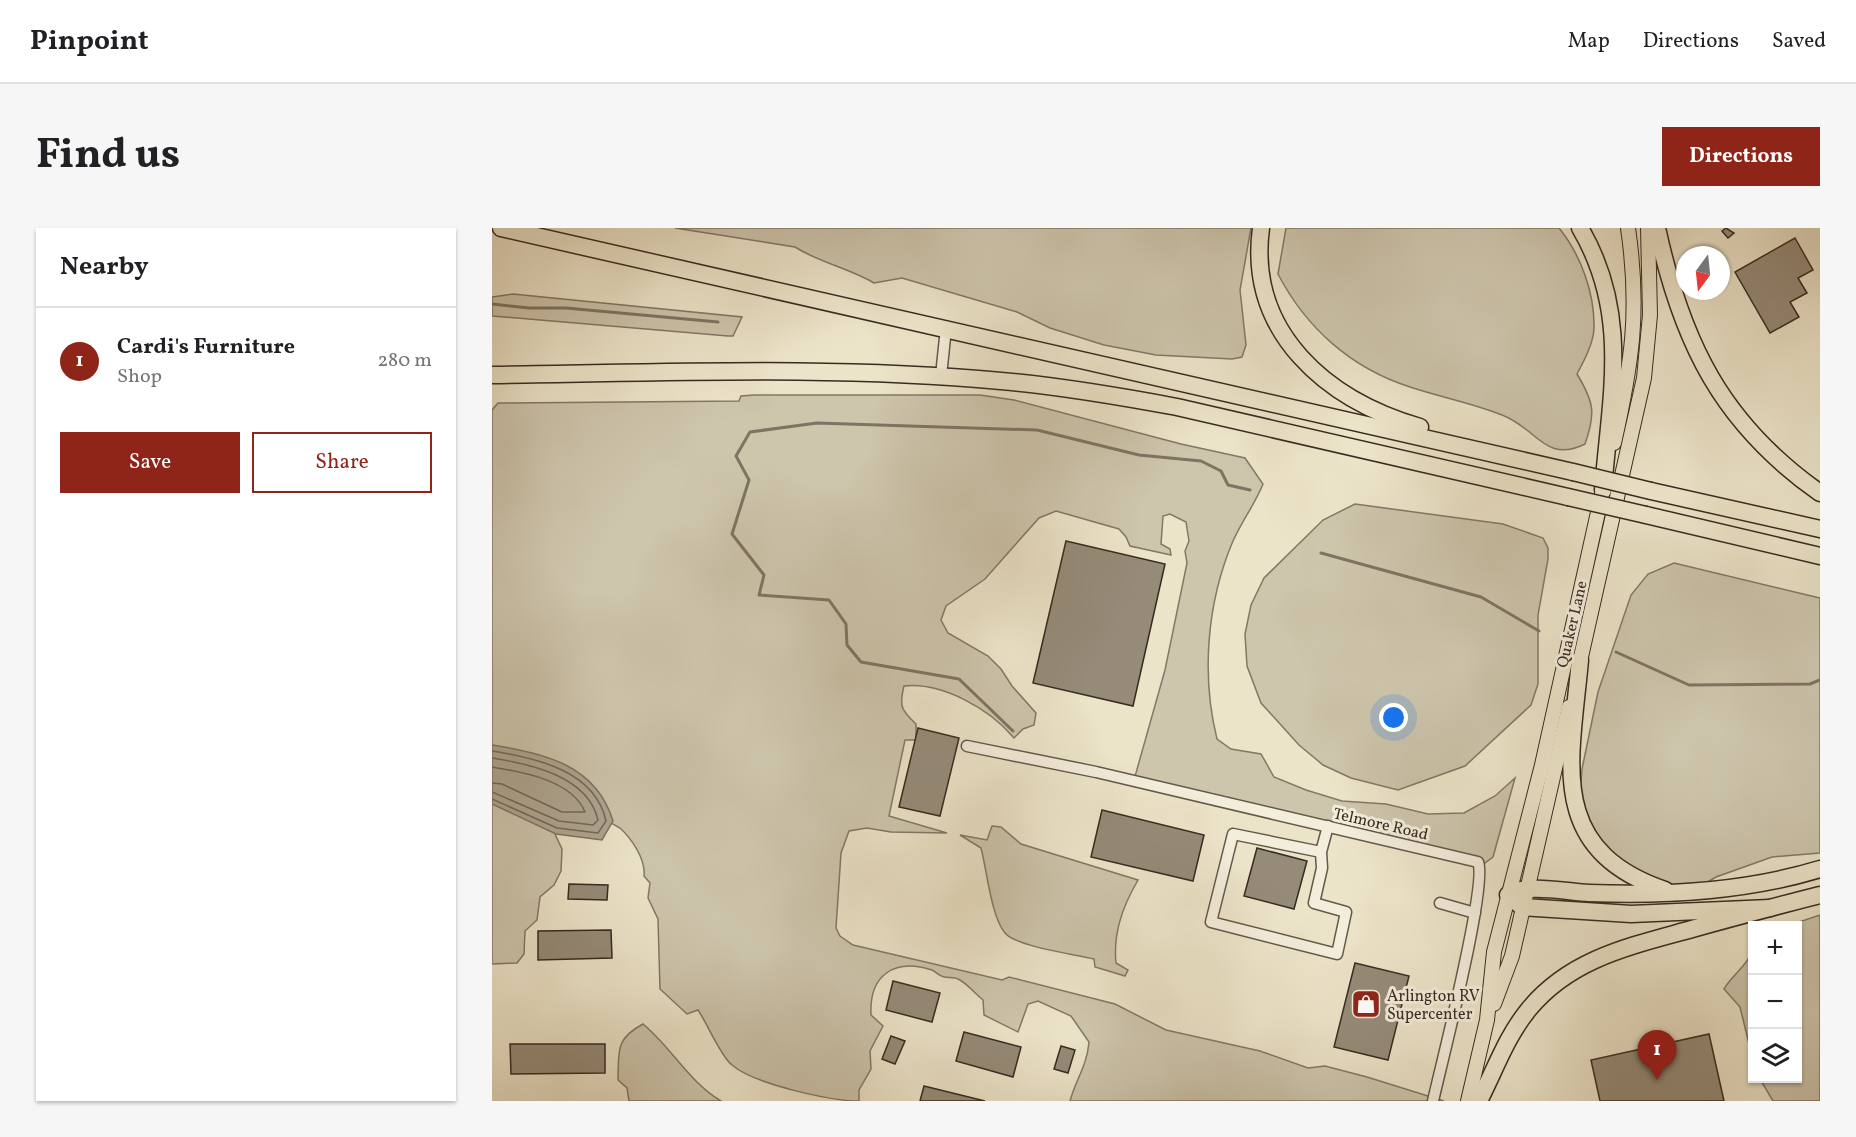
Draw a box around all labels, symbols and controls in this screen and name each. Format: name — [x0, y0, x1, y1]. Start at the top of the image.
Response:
text: Pinpoint — [30, 22, 148, 61]
text: Map — [1568, 27, 1610, 56]
text: Directions — [1643, 27, 1739, 56]
text: Saved — [1772, 27, 1826, 56]
text: Find us — [36, 127, 180, 186]
button: Directions — [1662, 127, 1820, 186]
north arrow — [1676, 246, 1730, 300]
text: Nearby — [60, 249, 149, 285]
text: Cardi's Furniture — [117, 332, 295, 363]
text: 1 — [75, 347, 84, 375]
text: 280 m — [377, 347, 432, 375]
text: Shop — [117, 363, 162, 391]
button: Save — [60, 432, 240, 493]
button: Share — [252, 432, 432, 493]
street label: Quaker Lane — [1552, 579, 1594, 670]
your location — [1379, 703, 1408, 732]
street label: Telmore Road — [1331, 803, 1430, 847]
map controls — [1748, 921, 1802, 1083]
button: + — [1748, 921, 1802, 975]
button: − — [1748, 975, 1802, 1029]
place label: Arlington RV Supercenter — [1387, 986, 1480, 1026]
shop icon: Arlington RV Supercenter — [1350, 988, 1382, 1020]
button: layers — [1748, 1029, 1802, 1083]
pin: 1 — [1638, 1030, 1676, 1080]

